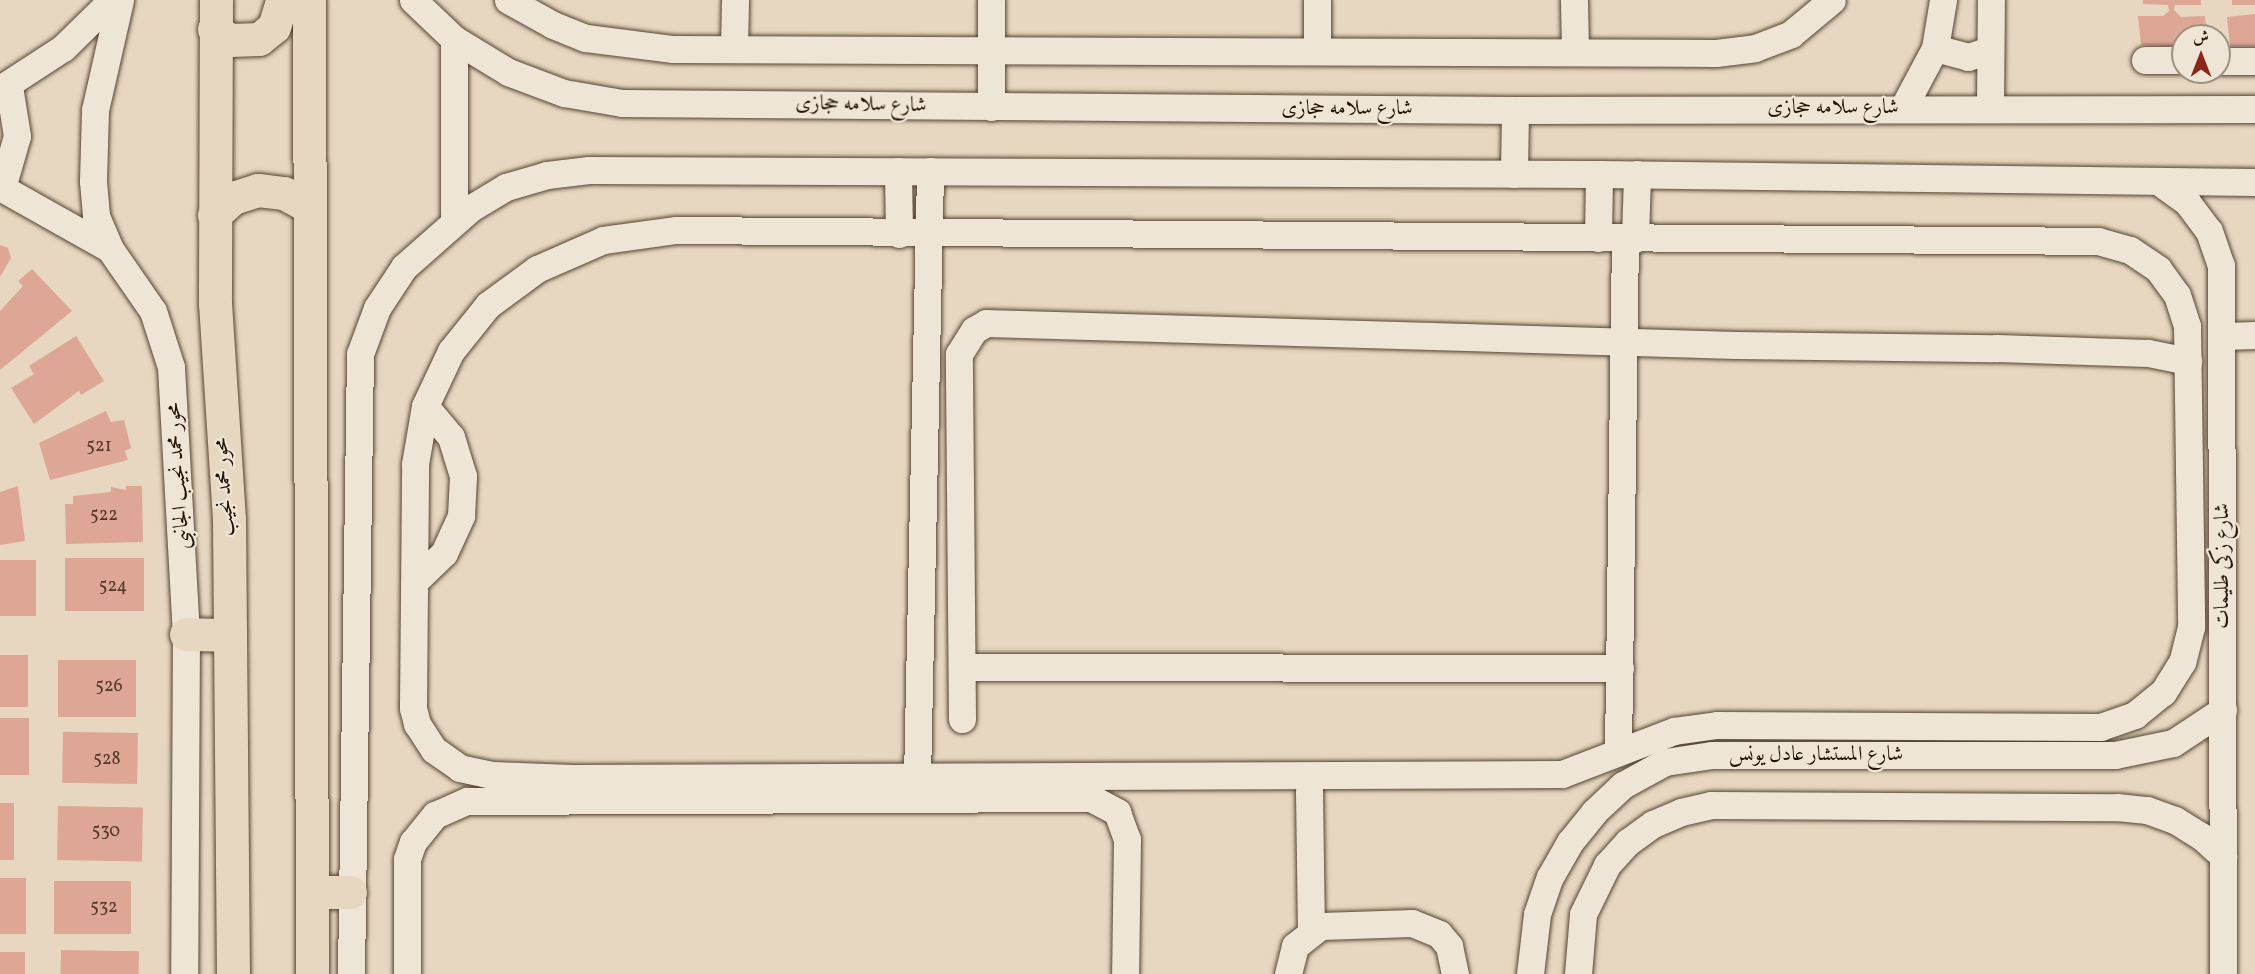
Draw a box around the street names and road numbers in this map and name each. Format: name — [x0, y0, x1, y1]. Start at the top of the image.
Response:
street label: شارع سلامه حجازى — [795, 91, 927, 119]
street label: شارع سلامه حجازى — [1767, 95, 1899, 121]
street label: شارع سلامه حجازى — [1281, 96, 1413, 122]
street label: محور محمد نجيب الجانبى — [161, 402, 197, 550]
street label: محور محمد نجيب — [209, 437, 241, 537]
street label: شارع زكى طليمات — [2210, 503, 2236, 629]
street label: شارع المستشار عادل يونس — [1729, 742, 1903, 768]

